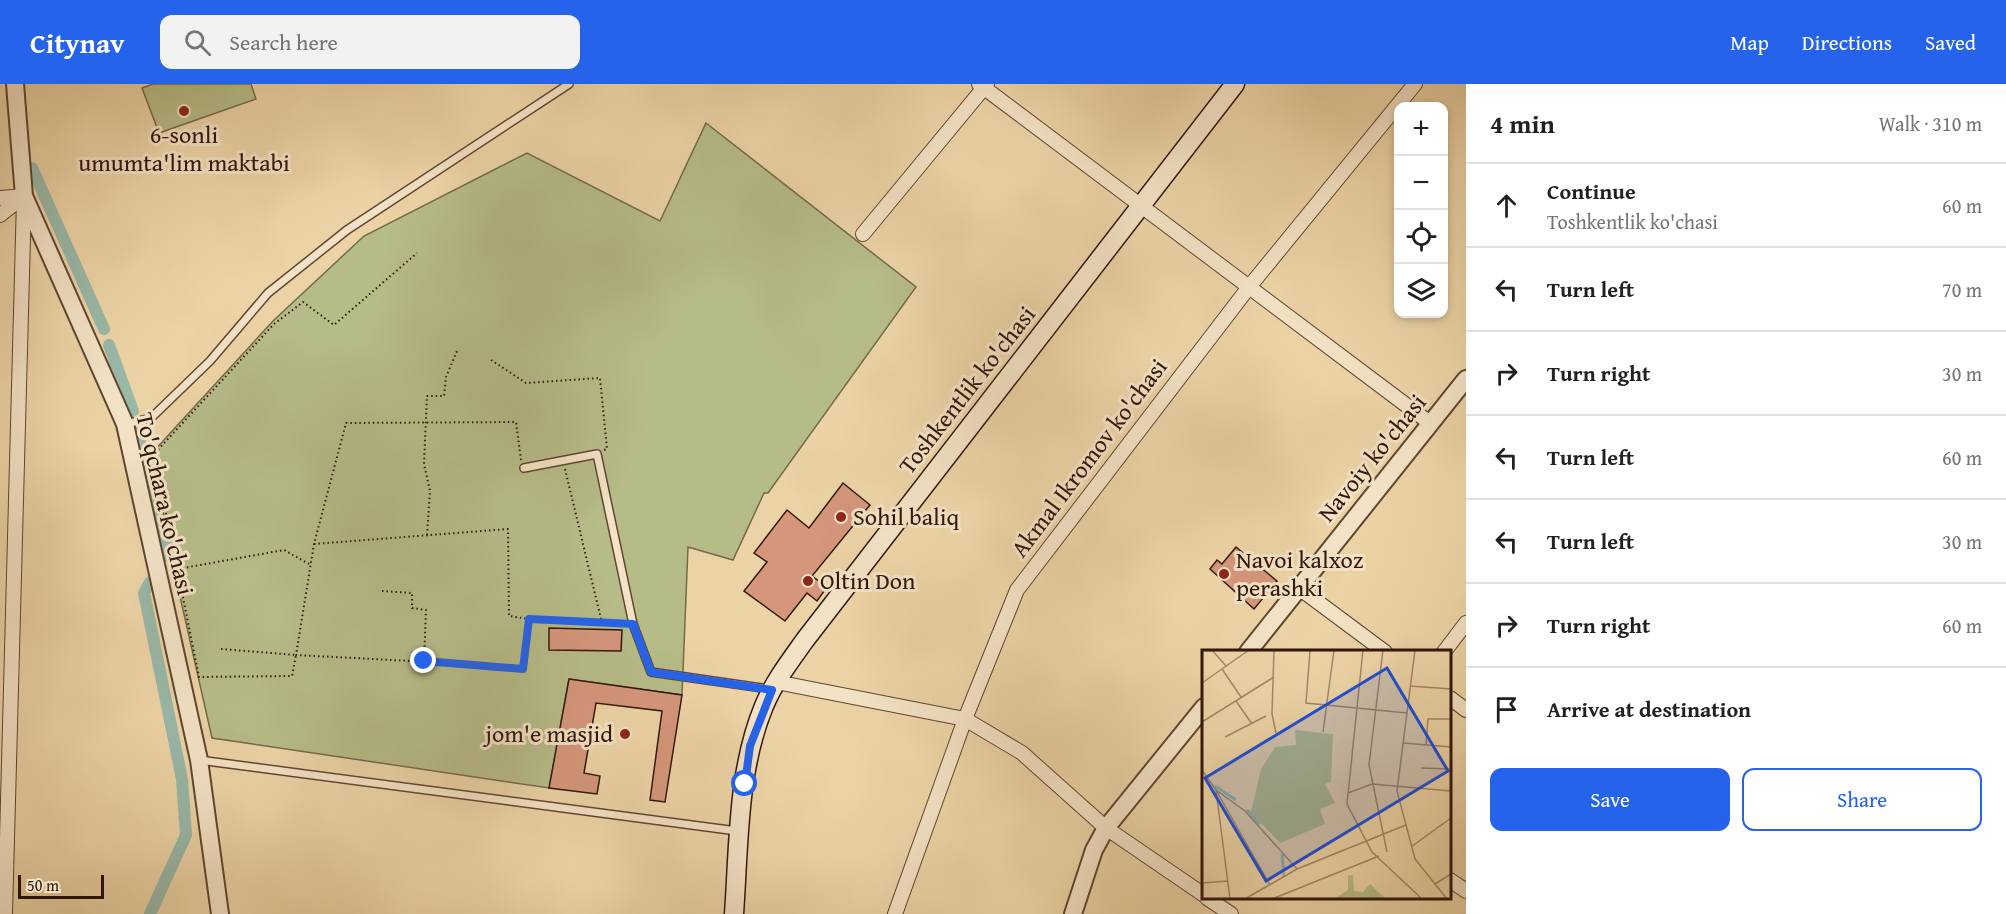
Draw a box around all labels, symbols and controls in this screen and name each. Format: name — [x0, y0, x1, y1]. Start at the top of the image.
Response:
search box — [160, 15, 580, 69]
text: Citynav — [30, 22, 124, 63]
icon: search — [181, 26, 214, 59]
text: Search here — [229, 26, 338, 58]
text: Map — [1730, 27, 1769, 58]
text: Directions — [1802, 27, 1892, 58]
text: Saved — [1925, 27, 1976, 58]
map controls — [1394, 102, 1448, 318]
button: + — [1394, 102, 1448, 156]
marker: 6-sonli umumta'lim maktabi — [177, 104, 191, 118]
text: 4 min — [1490, 104, 1555, 143]
text: Walk · 310 m — [1879, 109, 1982, 138]
place label: 6-sonli umumta'lim maktabi — [78, 117, 290, 180]
button: − — [1394, 156, 1448, 210]
text: Continue — [1547, 175, 1636, 207]
icon: ahead — [1490, 189, 1523, 222]
text: 60 m — [1942, 191, 1982, 220]
text: Toshkentlik ko'chasi — [1547, 207, 1718, 236]
button: locate — [1394, 210, 1448, 264]
button: layers — [1394, 264, 1448, 318]
icon: left — [1490, 273, 1523, 306]
text: Turn left — [1547, 273, 1634, 305]
text: 70 m — [1942, 275, 1982, 304]
street label: Toshkentlik ko'chasi — [890, 298, 1044, 481]
street label: Akmal Ikromov ko'chasi — [1002, 351, 1175, 565]
icon: right — [1490, 357, 1523, 390]
text: Turn right — [1547, 357, 1650, 389]
text: 30 m — [1942, 359, 1982, 388]
street label: Navoiy ko'chasi — [1309, 386, 1434, 529]
street label: To'qchara ko'chasi — [127, 409, 204, 599]
icon: left — [1490, 441, 1523, 474]
text: Turn left — [1547, 441, 1634, 473]
text: 60 m — [1942, 443, 1982, 472]
place label: Sohil baliq — [853, 499, 959, 534]
marker: Sohil baliq — [834, 510, 848, 524]
icon: left — [1490, 525, 1523, 558]
text: Turn left — [1547, 525, 1634, 557]
text: 30 m — [1942, 527, 1982, 556]
place label: Navoi kalxoz perashki — [1236, 542, 1363, 605]
place label: Oltin Don — [820, 563, 916, 598]
marker: Navoi kalxoz perashki — [1217, 567, 1231, 581]
marker: Oltin Don — [801, 574, 815, 588]
icon: right — [1490, 609, 1523, 642]
text: Turn right — [1547, 609, 1650, 641]
text: 60 m — [1942, 611, 1982, 640]
route end — [410, 647, 436, 673]
inset map — [1202, 650, 1451, 899]
icon: arrive — [1490, 693, 1523, 726]
text: Arrive at destination — [1547, 693, 1751, 725]
place label: jom'e masjid — [483, 716, 613, 751]
marker: jom'e masjid — [618, 727, 632, 741]
button: Save — [1490, 768, 1730, 831]
button: Share — [1742, 768, 1982, 831]
route start — [731, 770, 757, 796]
scale bar — [18, 872, 104, 900]
text: 50 m — [27, 873, 59, 897]

